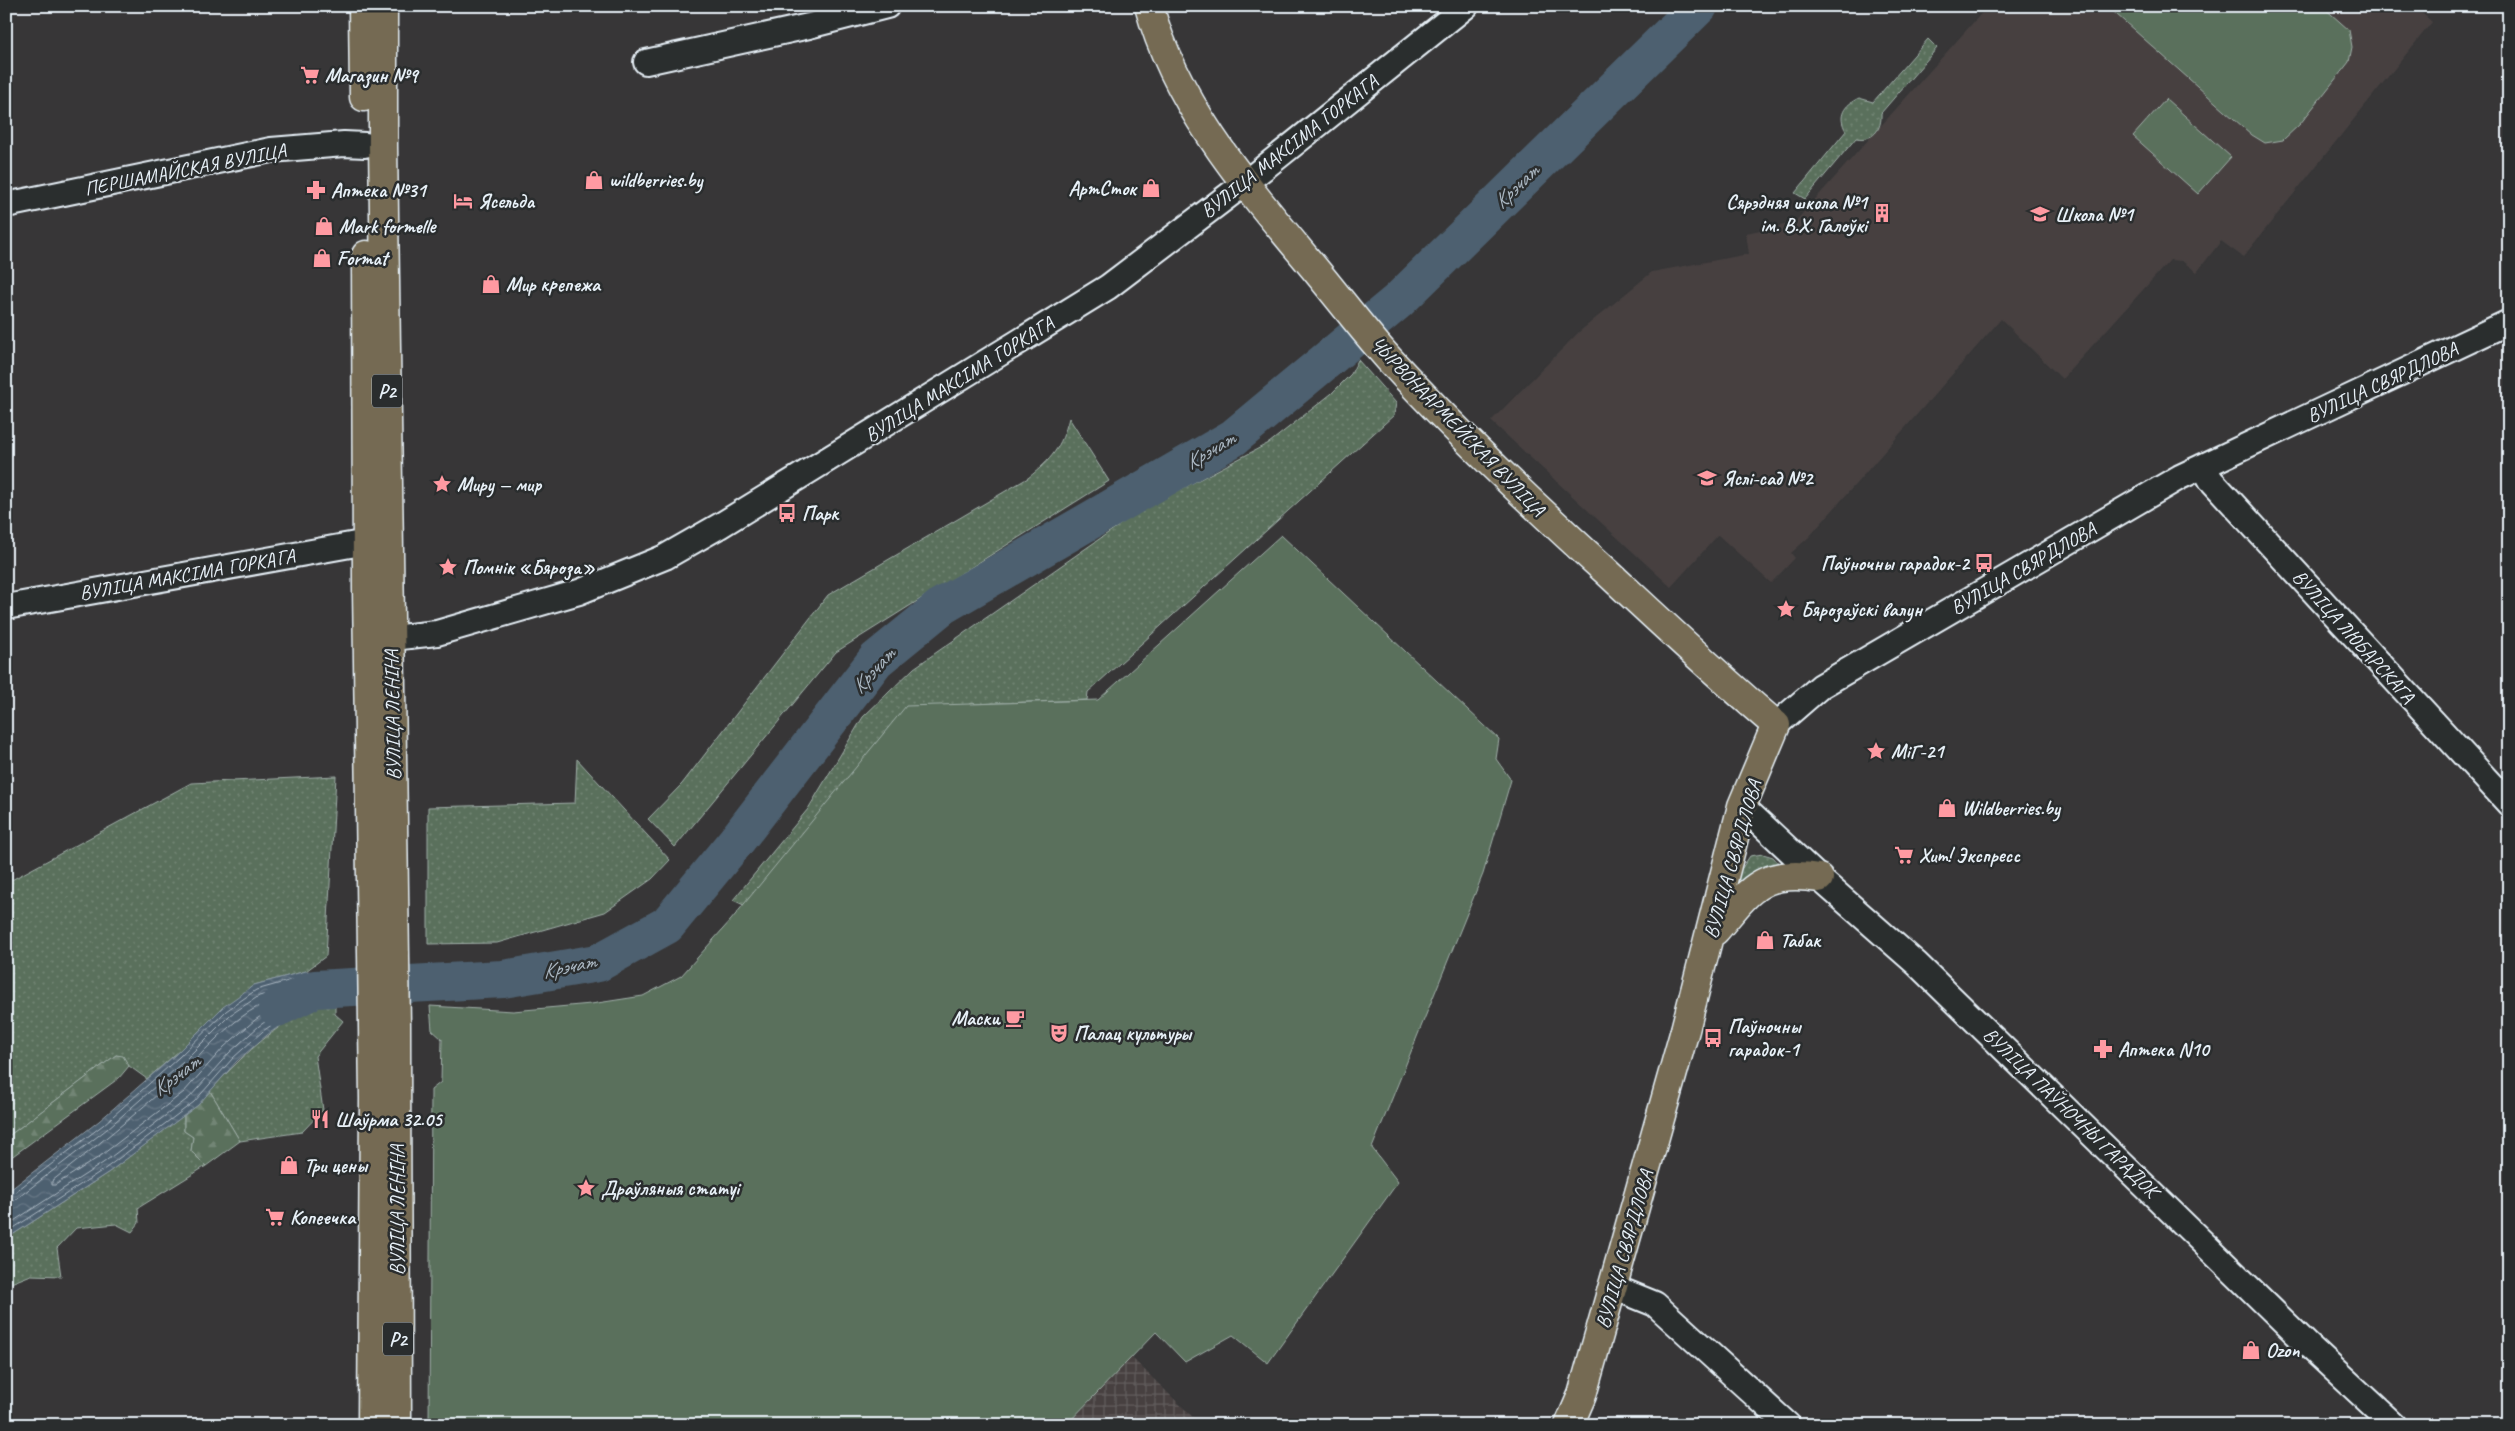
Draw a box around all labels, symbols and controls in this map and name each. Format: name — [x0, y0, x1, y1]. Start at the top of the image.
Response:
place label: Магазин №9 — [325, 63, 420, 89]
supermarket icon: Магазин №9 — [299, 64, 321, 86]
street label: ВУЛІЦА МАКСІМА ГОРКАГА — [1196, 69, 1384, 223]
street label: ПЕРШАМАЙСКАЯ ВУЛІЦА — [82, 138, 289, 201]
water label: Крэчат — [1488, 156, 1546, 214]
place label: wildberries.by — [609, 168, 704, 194]
shop icon: wildberries.by — [583, 169, 605, 191]
place label: АртСток — [1069, 176, 1138, 201]
shop icon: АртСток — [1140, 177, 1162, 199]
place label: Аптека №31 — [331, 178, 428, 203]
pharmacy icon: Аптека №31 — [305, 179, 327, 201]
place label: Ясельда — [478, 189, 535, 214]
hotel icon: Ясельда — [452, 190, 474, 212]
place label: Сярэдняя школа №1 ім. В.Х. Галоўкі — [1726, 190, 1870, 238]
building icon: Сярэдняя школа №1 ім. В.Х. Галоўкі — [1871, 202, 1893, 224]
place label: Школа №1 — [2055, 202, 2135, 227]
school or university icon: Школа №1 — [2029, 203, 2051, 225]
place label: Mark formelle — [339, 214, 437, 239]
shop icon: Mark formelle — [313, 215, 335, 237]
place label: Format — [337, 246, 391, 271]
shop icon: Format — [311, 247, 333, 269]
place label: Мир крепежа — [506, 272, 602, 297]
shop icon: Мир крепежа — [480, 273, 502, 295]
street label: ВУЛІЦА МАКСІМА ГОРКАГА — [860, 310, 1059, 448]
street label: ЧЫРВОНААРМЕЙСКАЯ ВУЛІЦА — [1365, 331, 1551, 522]
street label: ВУЛІЦА СВЯРДЛОВА — [2303, 336, 2463, 428]
road number: Р2 — [372, 374, 402, 408]
water label: Крэчат — [1180, 424, 1242, 475]
place label: Яслі-сад №2 — [1722, 466, 1814, 491]
school or university icon: Яслі-сад №2 — [1696, 467, 1718, 489]
place label: Миру — мир — [457, 472, 543, 498]
place icon: Миру — мир — [431, 473, 453, 495]
place label: Парк — [802, 501, 840, 526]
bus stop icon: Парк — [776, 502, 798, 524]
street label: ВУЛІЦА СВЯРДЛОВА — [1946, 516, 2101, 620]
street label: ВУЛІЦА МАКСІМА ГОРКАГА — [77, 543, 298, 606]
place label: Паўночны гарадок-2 — [1821, 551, 1971, 576]
bus stop icon: Паўночны гарадок-2 — [1973, 552, 1995, 574]
place label: Помнік «Бяроза» — [463, 555, 596, 581]
place icon: Помнік «Бяроза» — [437, 556, 459, 578]
street label: ВУЛІЦА ЛЮБАРСКАГА — [2287, 564, 2421, 709]
place label: Бярозаўскі валун — [1801, 597, 1924, 623]
place icon: Бярозаўскі валун — [1775, 598, 1797, 620]
water label: Крэчат — [845, 640, 902, 699]
street label: ВУЛІЦА ЛЕНІНА — [379, 649, 406, 780]
place label: МіГ-21 — [1891, 739, 1945, 764]
place icon: МіГ-21 — [1865, 740, 1887, 762]
street label: ВУЛІЦА СВЯРДЛОВА — [1698, 776, 1767, 941]
place label: Wildberries.by — [1962, 796, 2062, 822]
shop icon: Wildberries.by — [1936, 797, 1958, 819]
place label: Хит! Экспресс — [1919, 843, 2021, 868]
supermarket icon: Хит! Экспресс — [1893, 844, 1915, 866]
place label: Табак — [1780, 928, 1822, 953]
shop icon: Табак — [1754, 929, 1776, 951]
water label: Крэчат — [540, 947, 600, 984]
place label: Маски — [951, 1006, 1001, 1031]
cafe icon: Маски — [1004, 1007, 1026, 1029]
place label: Паўночны гарадок-1 — [1728, 1014, 1802, 1062]
place label: Палац культуры — [1074, 1021, 1193, 1046]
theatre icon: Палац культуры — [1048, 1022, 1070, 1044]
street label: ВУЛІЦА ПАЎНОЧНЫ ГАРАДОК — [1978, 1022, 2166, 1206]
bus stop icon: Паўночны гарадок-1 — [1702, 1027, 1724, 1049]
place label: Аптека N10 — [2118, 1037, 2211, 1062]
pharmacy icon: Аптека N10 — [2092, 1038, 2114, 1060]
water label: Крэчат — [147, 1047, 207, 1102]
place label: Шаўрма 32.05 — [335, 1107, 444, 1132]
restaurant icon: Шаўрма 32.05 — [309, 1108, 331, 1130]
street label: ВУЛІЦА ЛЕНІНА — [385, 1144, 410, 1275]
place label: Три цены — [304, 1153, 369, 1178]
shop icon: Три цены — [278, 1154, 300, 1176]
street label: ВУЛІЦА СВЯРДЛОВА — [1590, 1166, 1659, 1331]
place label: Драўляныя статуі — [601, 1176, 742, 1201]
place icon: Драўляныя статуі — [575, 1177, 597, 1199]
place label: Копеечка — [290, 1205, 357, 1230]
supermarket icon: Копеечка — [264, 1206, 286, 1228]
road number: Р2 — [383, 1322, 413, 1356]
place label: Ozon — [2266, 1338, 2300, 1363]
shop icon: Ozon — [2240, 1339, 2262, 1361]

